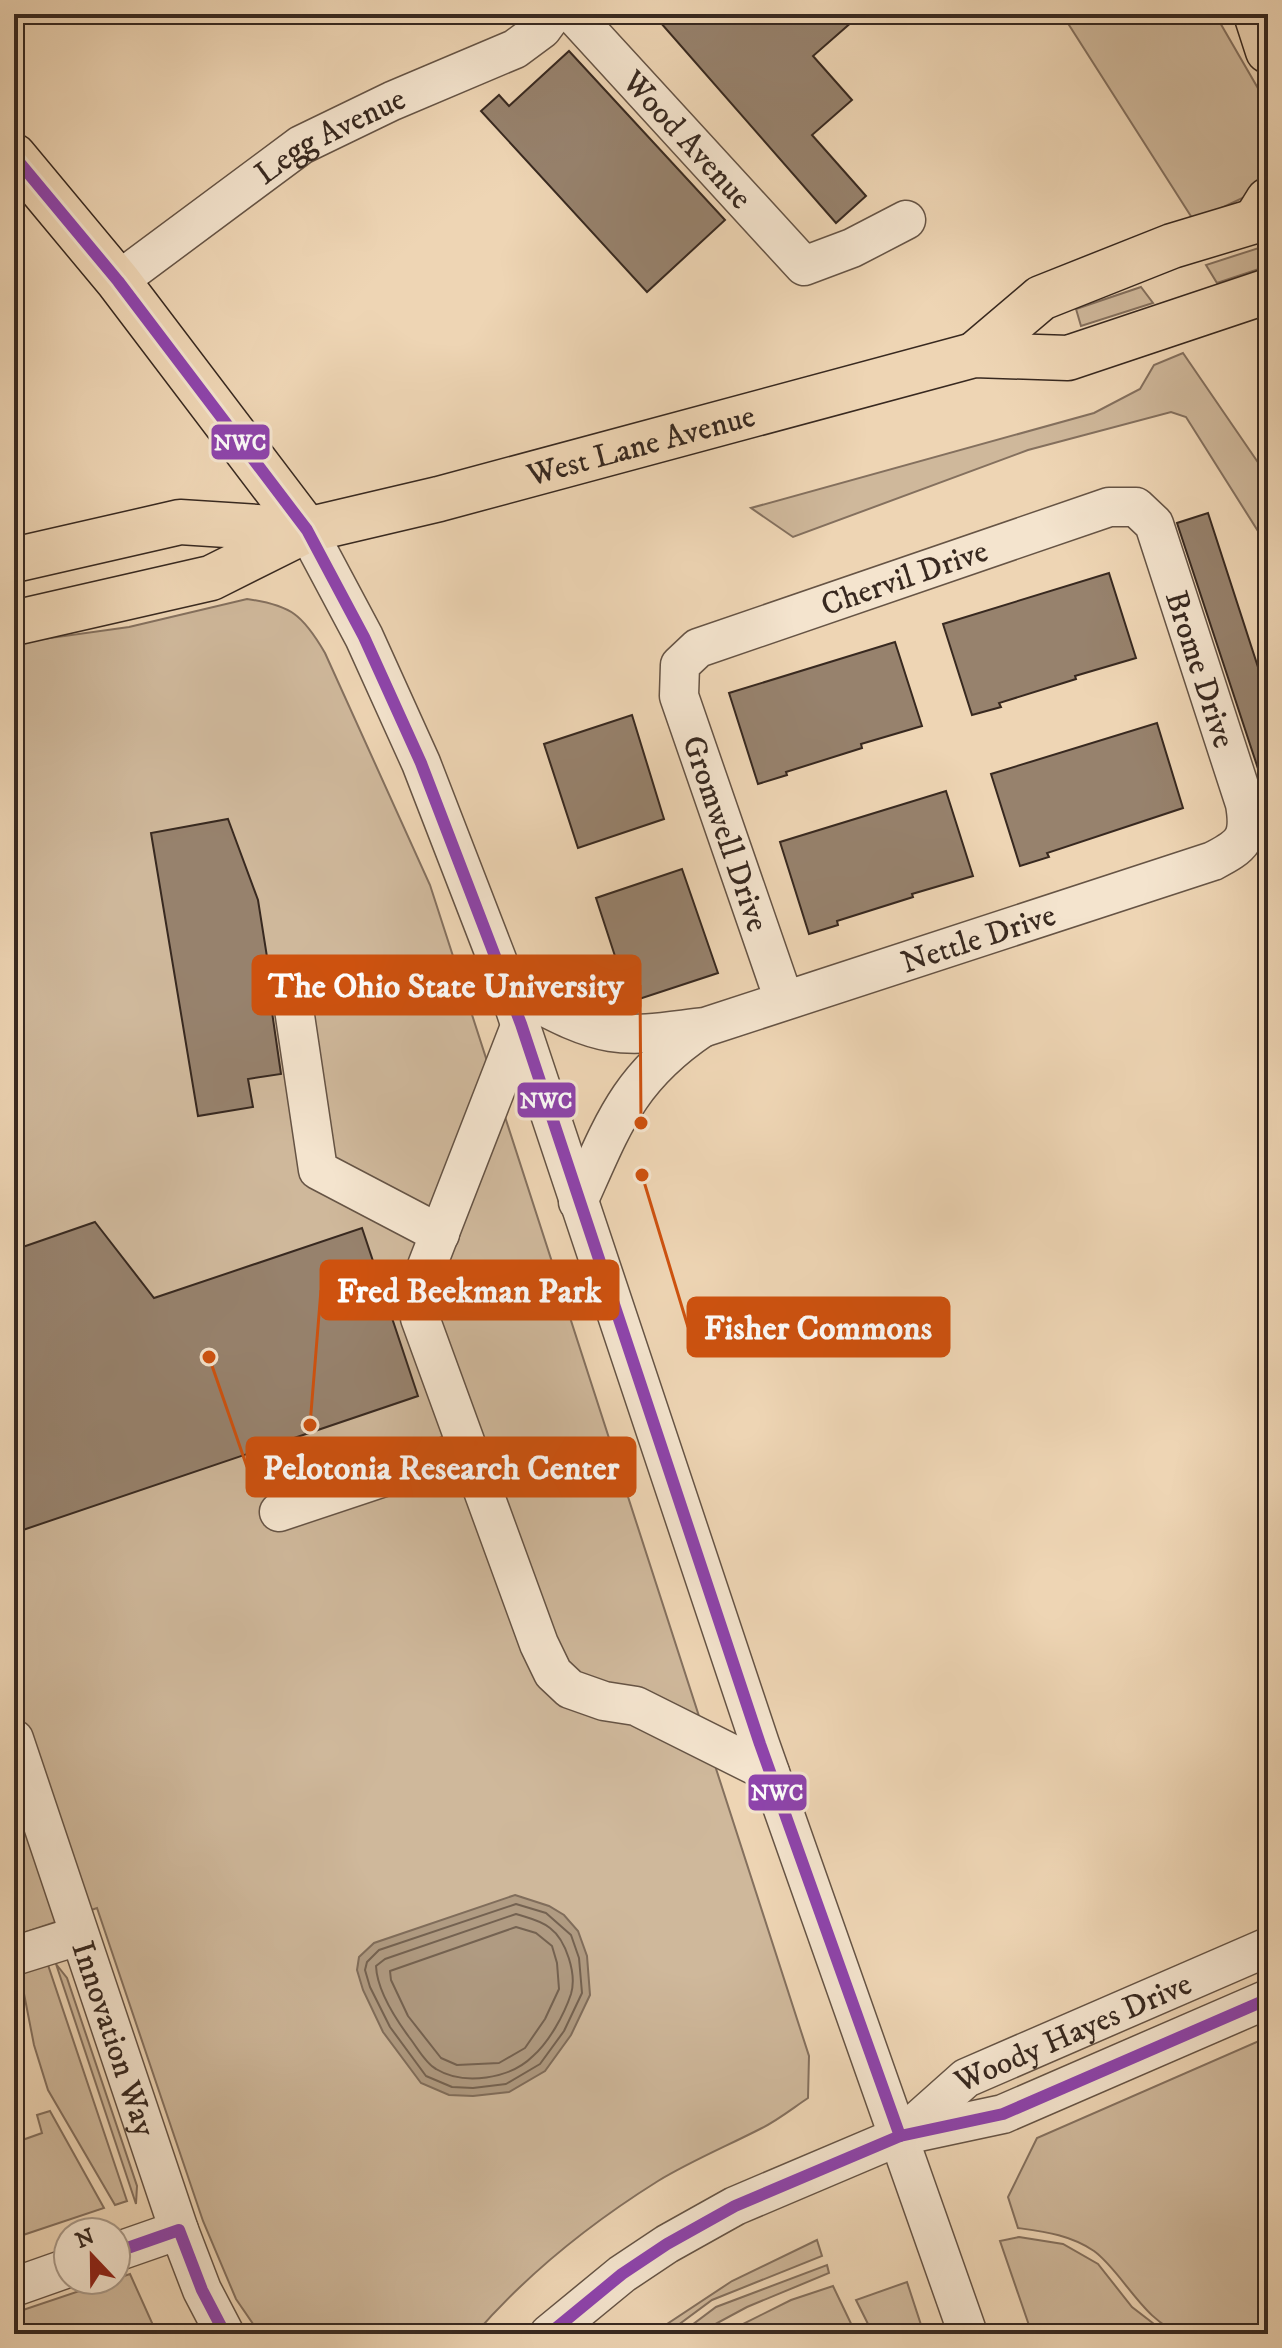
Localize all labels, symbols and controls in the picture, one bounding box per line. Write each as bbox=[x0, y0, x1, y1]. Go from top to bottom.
street label: Wood Avenue bbox=[612, 62, 760, 218]
street label: Legg Avenue bbox=[247, 80, 412, 194]
street label: West Lane Avenue bbox=[522, 397, 760, 497]
line badge: NWC bbox=[210, 423, 271, 461]
text: NWC bbox=[214, 430, 266, 457]
street label: Chervil Drive bbox=[816, 532, 993, 626]
street label: Brome Drive bbox=[1155, 586, 1243, 753]
street label: Gromwell Drive bbox=[672, 730, 777, 937]
street label: Nettle Drive bbox=[896, 896, 1061, 984]
callout: The Ohio State University bbox=[253, 956, 640, 1014]
text: The Ohio State University bbox=[267, 966, 624, 1008]
line badge: NWC bbox=[516, 1081, 577, 1119]
text: NWC bbox=[520, 1088, 572, 1115]
callout: Fred Beekman Park bbox=[321, 1261, 618, 1319]
text: Fred Beekman Park bbox=[336, 1271, 603, 1313]
callout: Fisher Commons bbox=[688, 1298, 949, 1356]
text: Fisher Commons bbox=[704, 1308, 932, 1350]
callout: Pelotonia Research Center bbox=[247, 1438, 635, 1496]
text: Pelotonia Research Center bbox=[263, 1448, 619, 1490]
line badge: NWC bbox=[747, 1773, 808, 1812]
text: NWC bbox=[751, 1780, 803, 1807]
street label: Innovation Way bbox=[61, 1936, 164, 2143]
street label: Woody Hayes Drive bbox=[948, 1965, 1198, 2103]
north arrow bbox=[52, 2216, 132, 2296]
text: N bbox=[72, 2223, 99, 2255]

